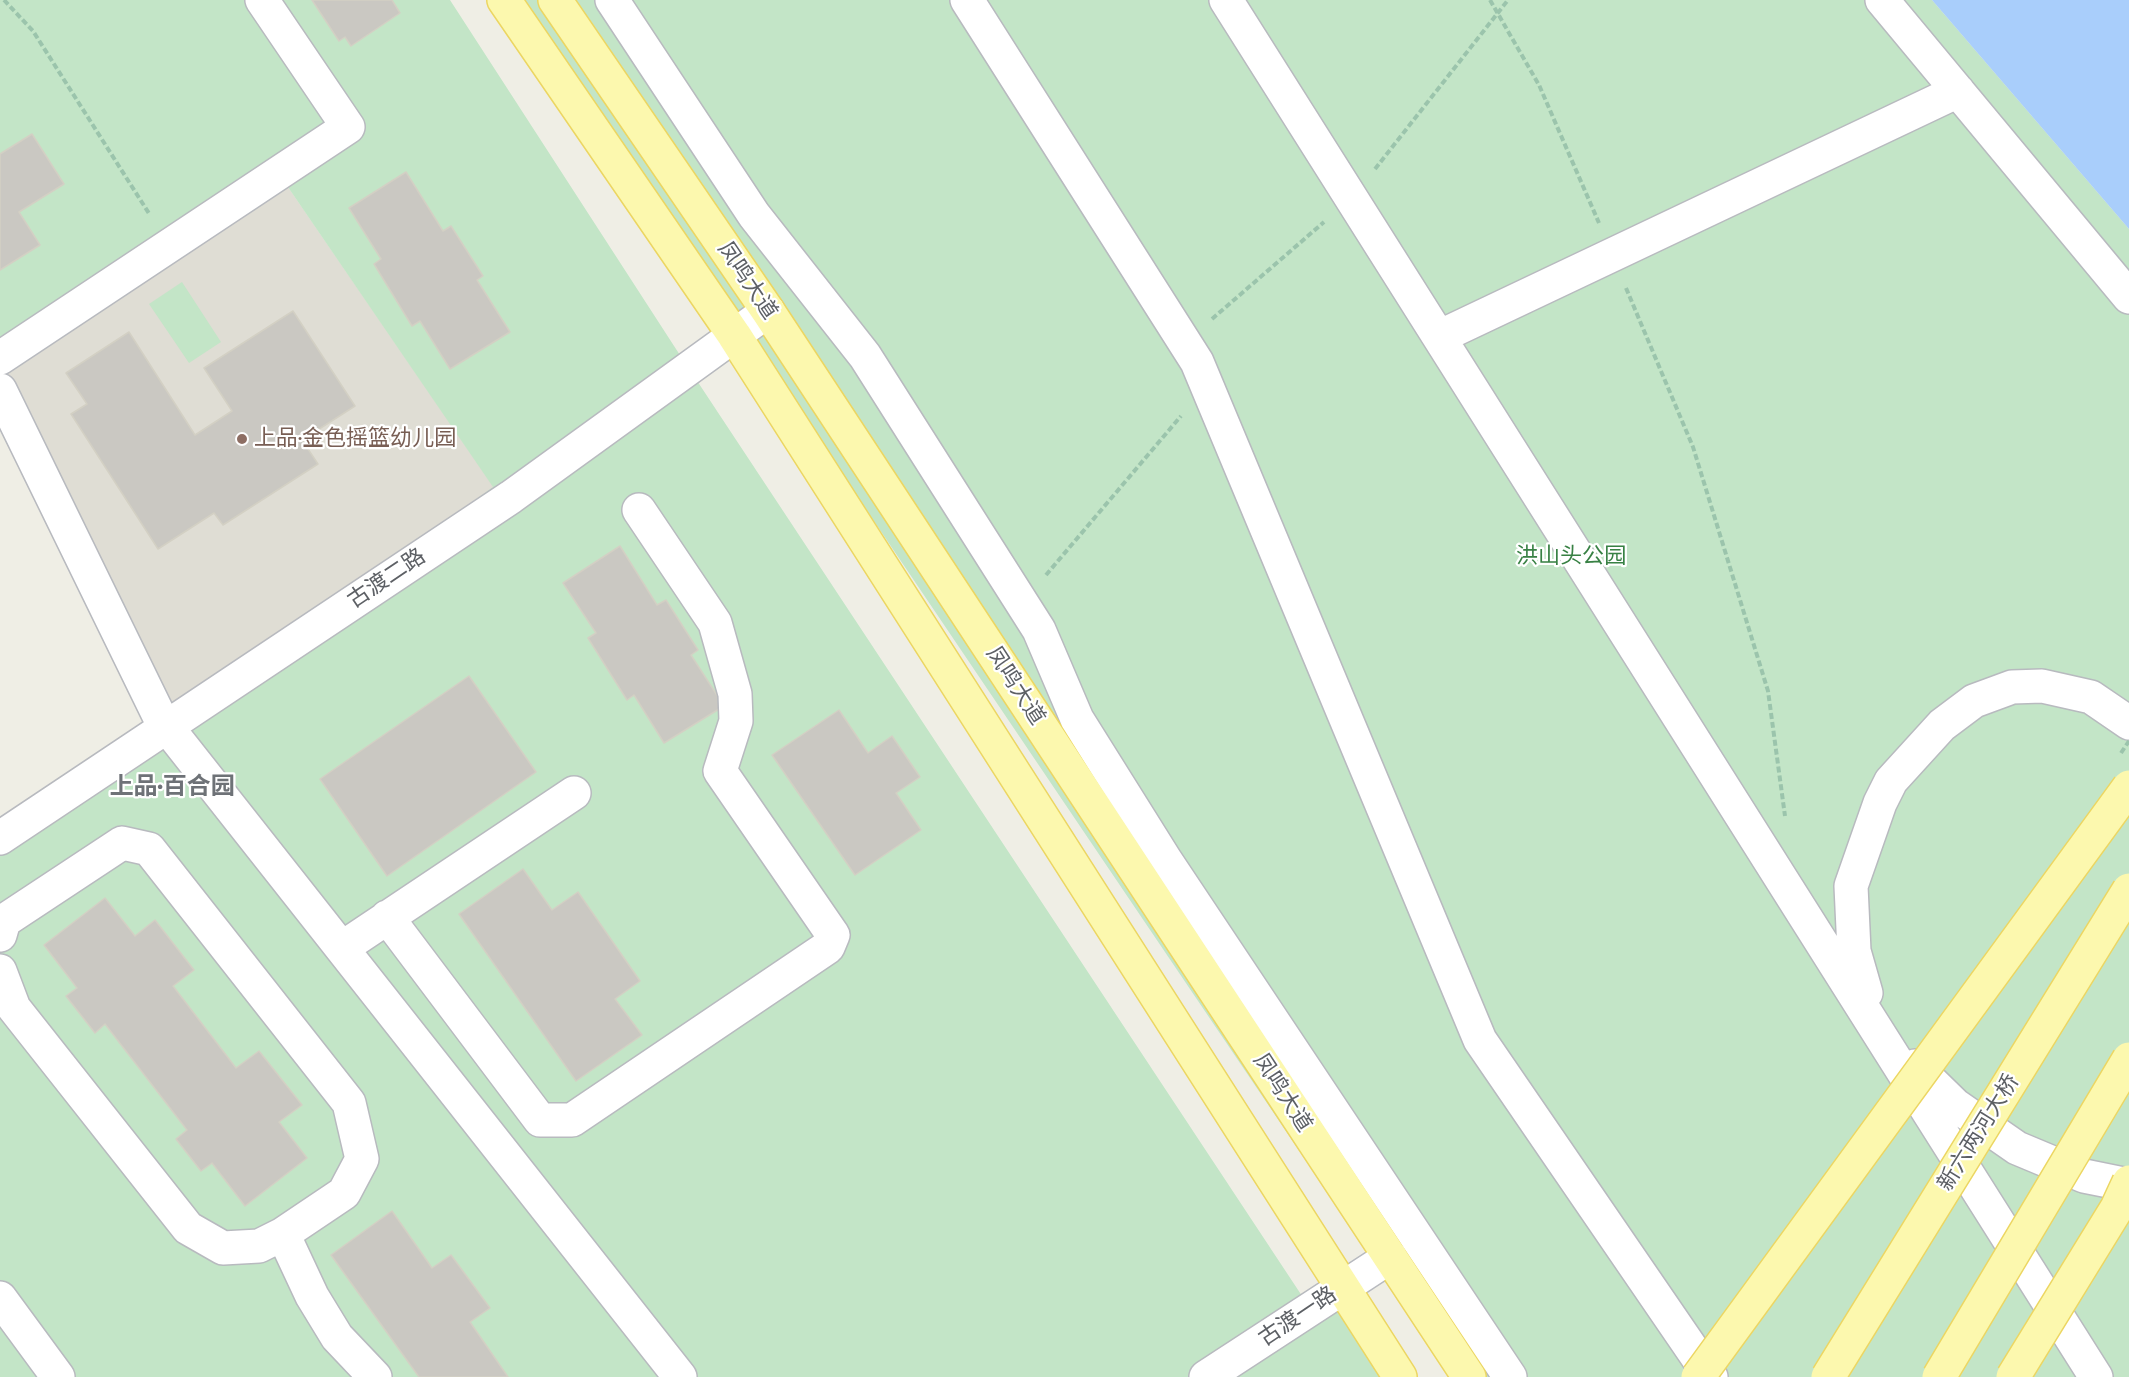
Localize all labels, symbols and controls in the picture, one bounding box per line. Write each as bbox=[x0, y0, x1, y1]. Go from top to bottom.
street label: 凤鸣大道 bbox=[711, 237, 783, 325]
place label: 上品·金色摇篮幼儿园 bbox=[254, 426, 456, 452]
marker: 上品·金色摇篮幼儿园 bbox=[235, 432, 249, 446]
street label: 古渡二路 bbox=[343, 543, 431, 615]
park label: 洪山头公园 bbox=[1516, 544, 1626, 570]
street label: 凤鸣大道 bbox=[980, 642, 1050, 730]
district label: 上品·百合园 bbox=[109, 773, 235, 801]
street label: 凤鸣大道 bbox=[1247, 1049, 1317, 1137]
street label: 新六两河大桥 bbox=[1933, 1070, 2025, 1196]
street label: 古渡一路 bbox=[1254, 1281, 1342, 1353]

